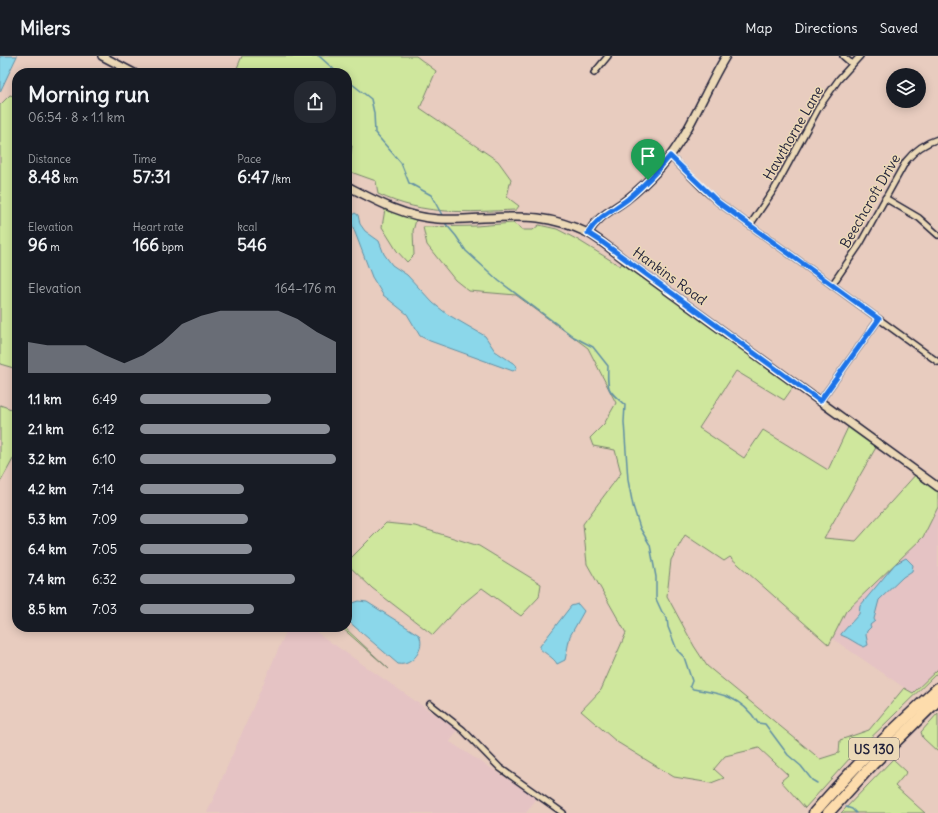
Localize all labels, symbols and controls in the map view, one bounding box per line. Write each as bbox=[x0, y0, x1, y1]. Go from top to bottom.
text: Milers bbox=[20, 16, 70, 40]
text: Map bbox=[745, 19, 772, 37]
text: Directions bbox=[794, 19, 858, 37]
text: Saved bbox=[880, 19, 918, 37]
map controls bbox=[886, 68, 926, 108]
button: layers bbox=[886, 68, 926, 108]
text: Morning run bbox=[28, 80, 150, 108]
button: share bbox=[294, 81, 336, 123]
street label: Hawthorne Lane bbox=[759, 83, 827, 183]
text: 06:54 · 8 × 1.1 km bbox=[28, 109, 125, 126]
pin bbox=[631, 139, 665, 180]
icon: arrive bbox=[637, 145, 659, 167]
street label: Beechcroft Drive bbox=[836, 151, 904, 251]
text: Distance bbox=[28, 152, 71, 166]
text: Time bbox=[133, 152, 156, 166]
text: Pace bbox=[237, 152, 261, 166]
text: 8.48 bbox=[28, 166, 61, 188]
text: 57:31 bbox=[133, 166, 171, 188]
text: 6:47 bbox=[237, 166, 269, 188]
text: km bbox=[61, 172, 78, 186]
text: /km bbox=[269, 172, 291, 186]
text: Elevation bbox=[28, 220, 73, 234]
text: Heart rate bbox=[133, 220, 184, 234]
text: kcal bbox=[237, 220, 257, 234]
text: 96 bbox=[28, 234, 48, 256]
text: 166 bbox=[133, 234, 159, 256]
text: 546 bbox=[237, 234, 267, 256]
text: m bbox=[48, 240, 60, 254]
text: bpm bbox=[159, 240, 184, 254]
street label: Hankins Road bbox=[629, 243, 711, 309]
text: Elevation bbox=[28, 280, 81, 297]
text: 164–176 m bbox=[275, 280, 336, 297]
text: 1.1 km bbox=[28, 391, 62, 408]
text: 6:49 bbox=[92, 391, 117, 408]
text: 2.1 km bbox=[28, 421, 64, 438]
text: 6:12 bbox=[92, 421, 115, 438]
text: 3.2 km bbox=[28, 451, 66, 468]
text: 6:10 bbox=[92, 451, 116, 468]
text: 4.2 km bbox=[28, 481, 66, 498]
text: 7:14 bbox=[92, 481, 114, 498]
text: 5.3 km bbox=[28, 511, 67, 528]
text: 7:09 bbox=[92, 511, 117, 528]
text: 6.4 km bbox=[28, 541, 67, 558]
text: 7:05 bbox=[92, 541, 117, 558]
text: 7.4 km bbox=[28, 571, 65, 588]
text: 6:32 bbox=[92, 571, 117, 588]
text: 8.5 km bbox=[28, 601, 67, 618]
text: 7:03 bbox=[92, 601, 117, 618]
road number: US 130 bbox=[849, 738, 899, 760]

